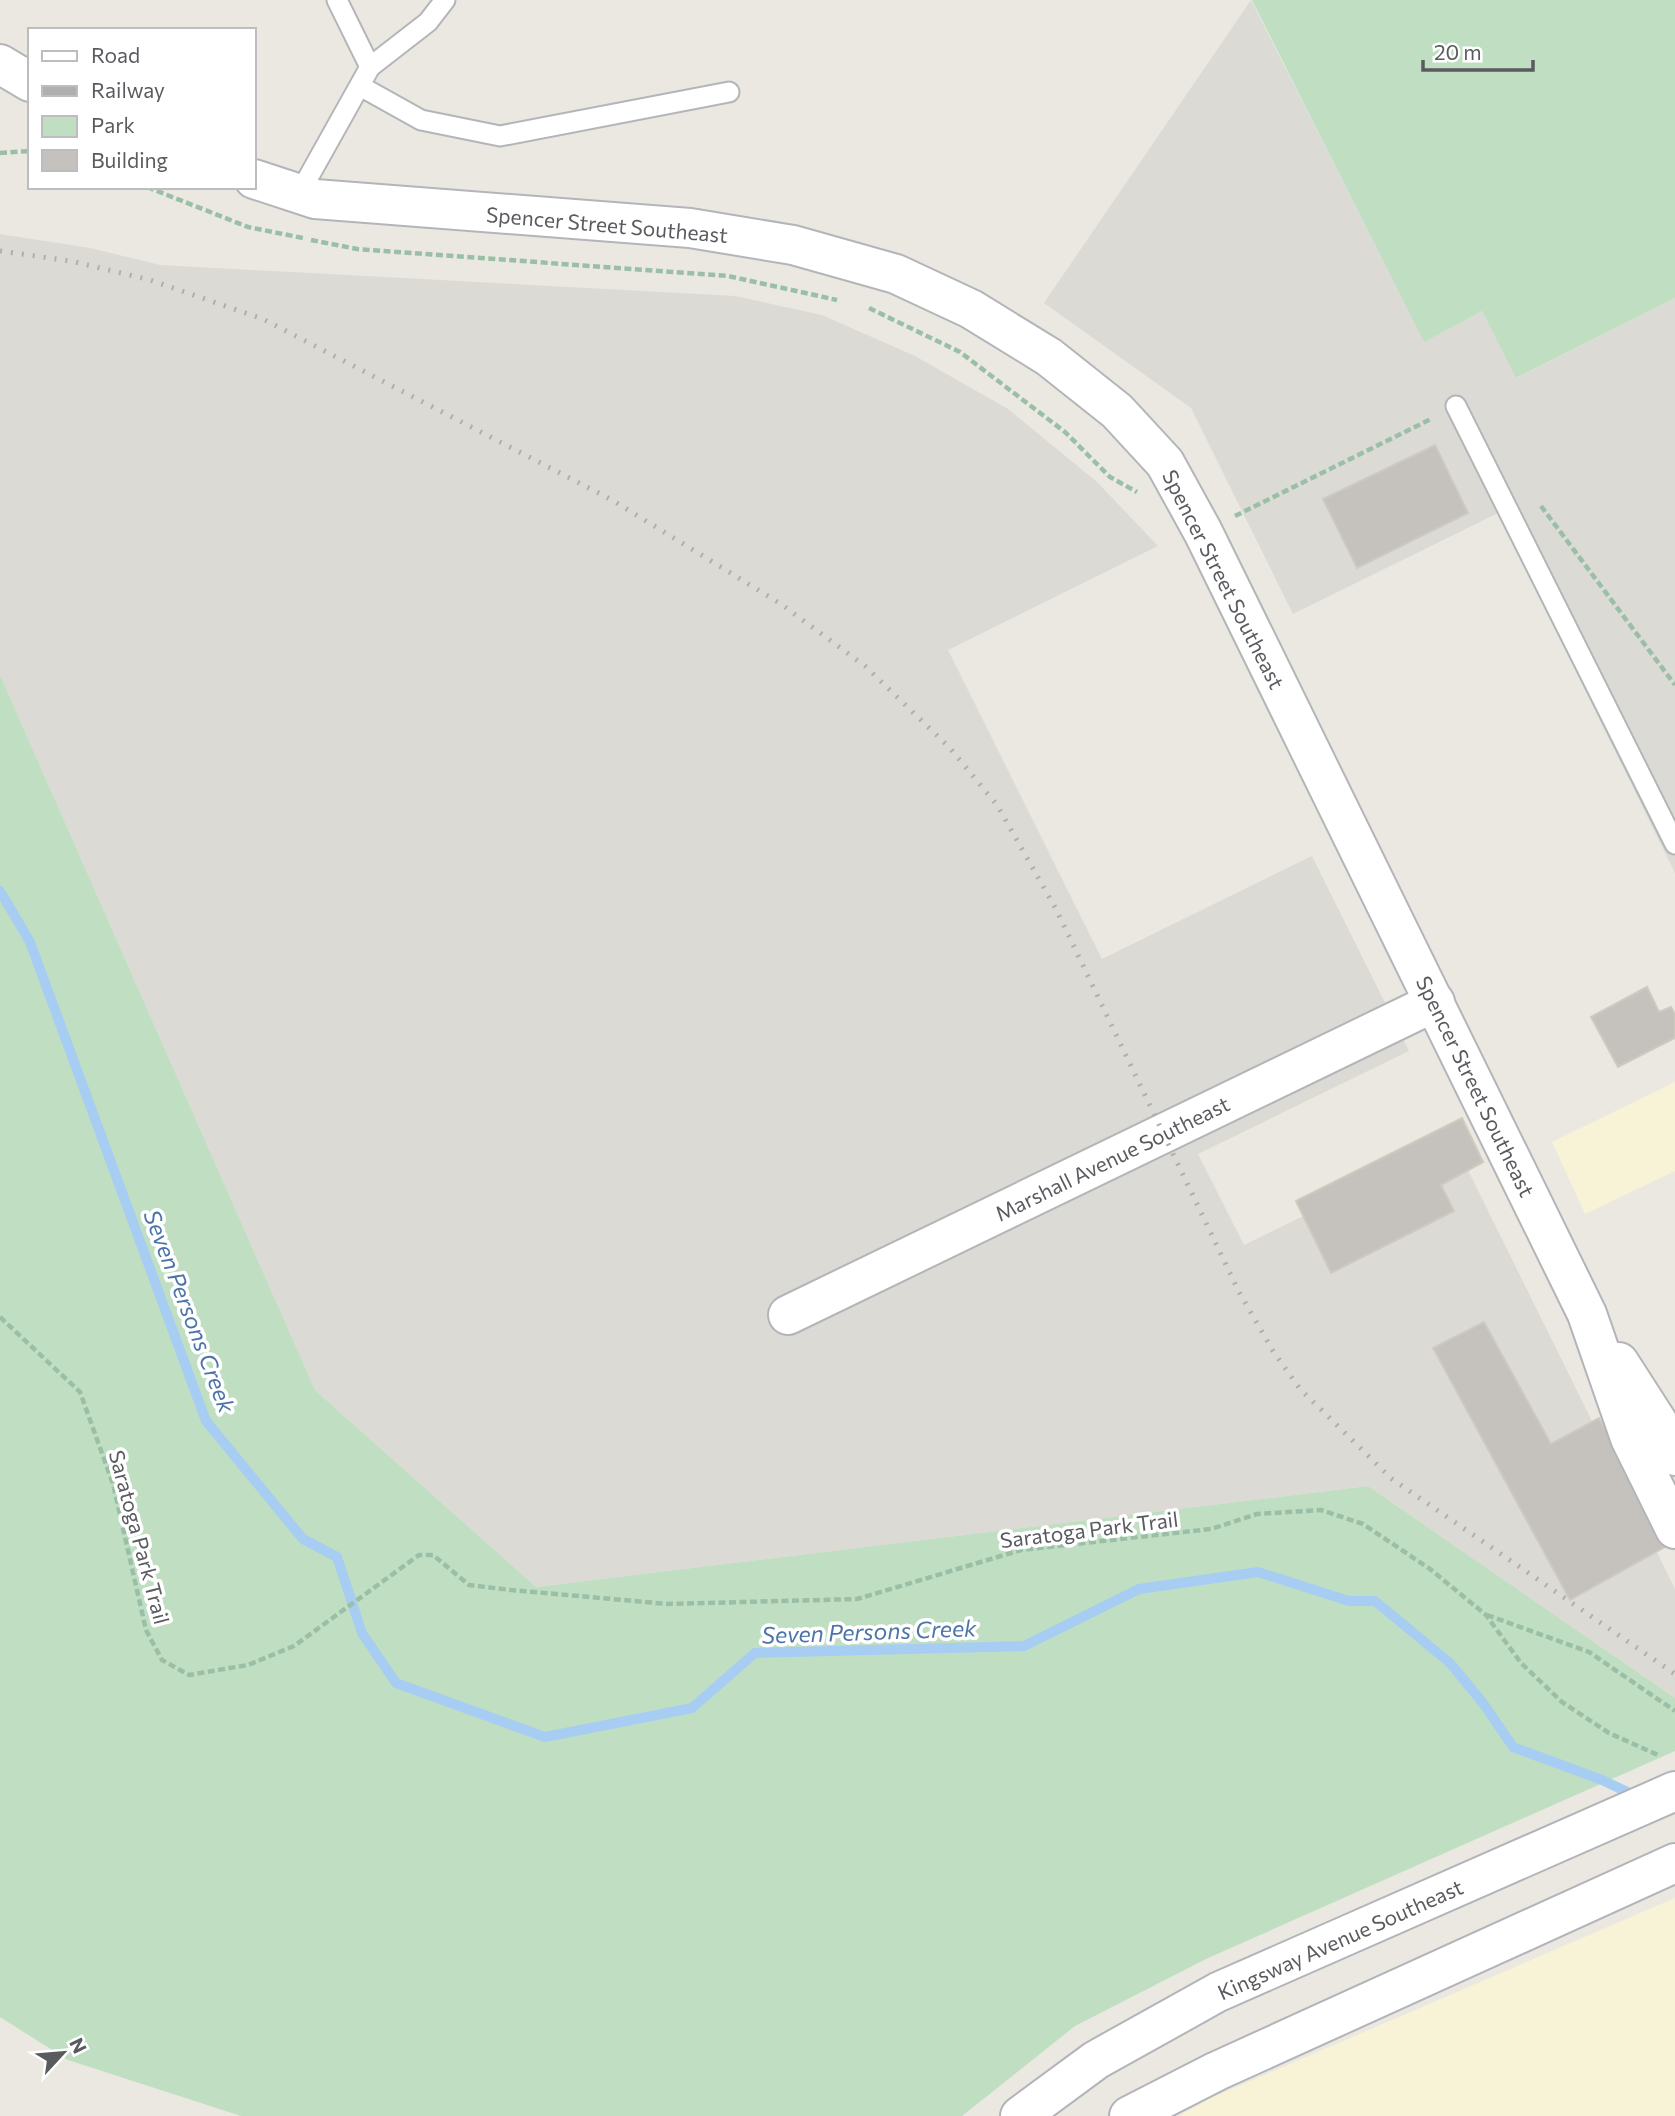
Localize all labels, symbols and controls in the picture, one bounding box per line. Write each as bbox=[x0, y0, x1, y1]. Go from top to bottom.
legend bbox=[28, 28, 256, 189]
scale bar bbox=[1423, 28, 1533, 72]
text: 20 m bbox=[1434, 39, 1482, 64]
text: Road bbox=[91, 42, 140, 67]
text: Railway bbox=[91, 77, 165, 102]
text: Park bbox=[91, 112, 135, 137]
text: Building bbox=[91, 147, 168, 172]
street label: Spencer Street Southeast bbox=[485, 201, 729, 247]
street label: Spencer Street Southeast bbox=[1158, 465, 1290, 693]
street label: Spencer Street Southeast bbox=[1412, 972, 1540, 1200]
street label: Marshall Avenue Southeast bbox=[991, 1090, 1233, 1226]
water label: Seven Persons Creek bbox=[138, 1206, 242, 1417]
street label: Saratoga Park Trail bbox=[105, 1447, 175, 1627]
street label: Saratoga Park Trail bbox=[999, 1506, 1179, 1552]
water label: Seven Persons Creek bbox=[761, 1613, 978, 1649]
street label: Kingsway Avenue Southeast bbox=[1213, 1874, 1467, 2004]
north arrow bbox=[28, 2018, 98, 2088]
text: N bbox=[65, 2034, 92, 2057]

